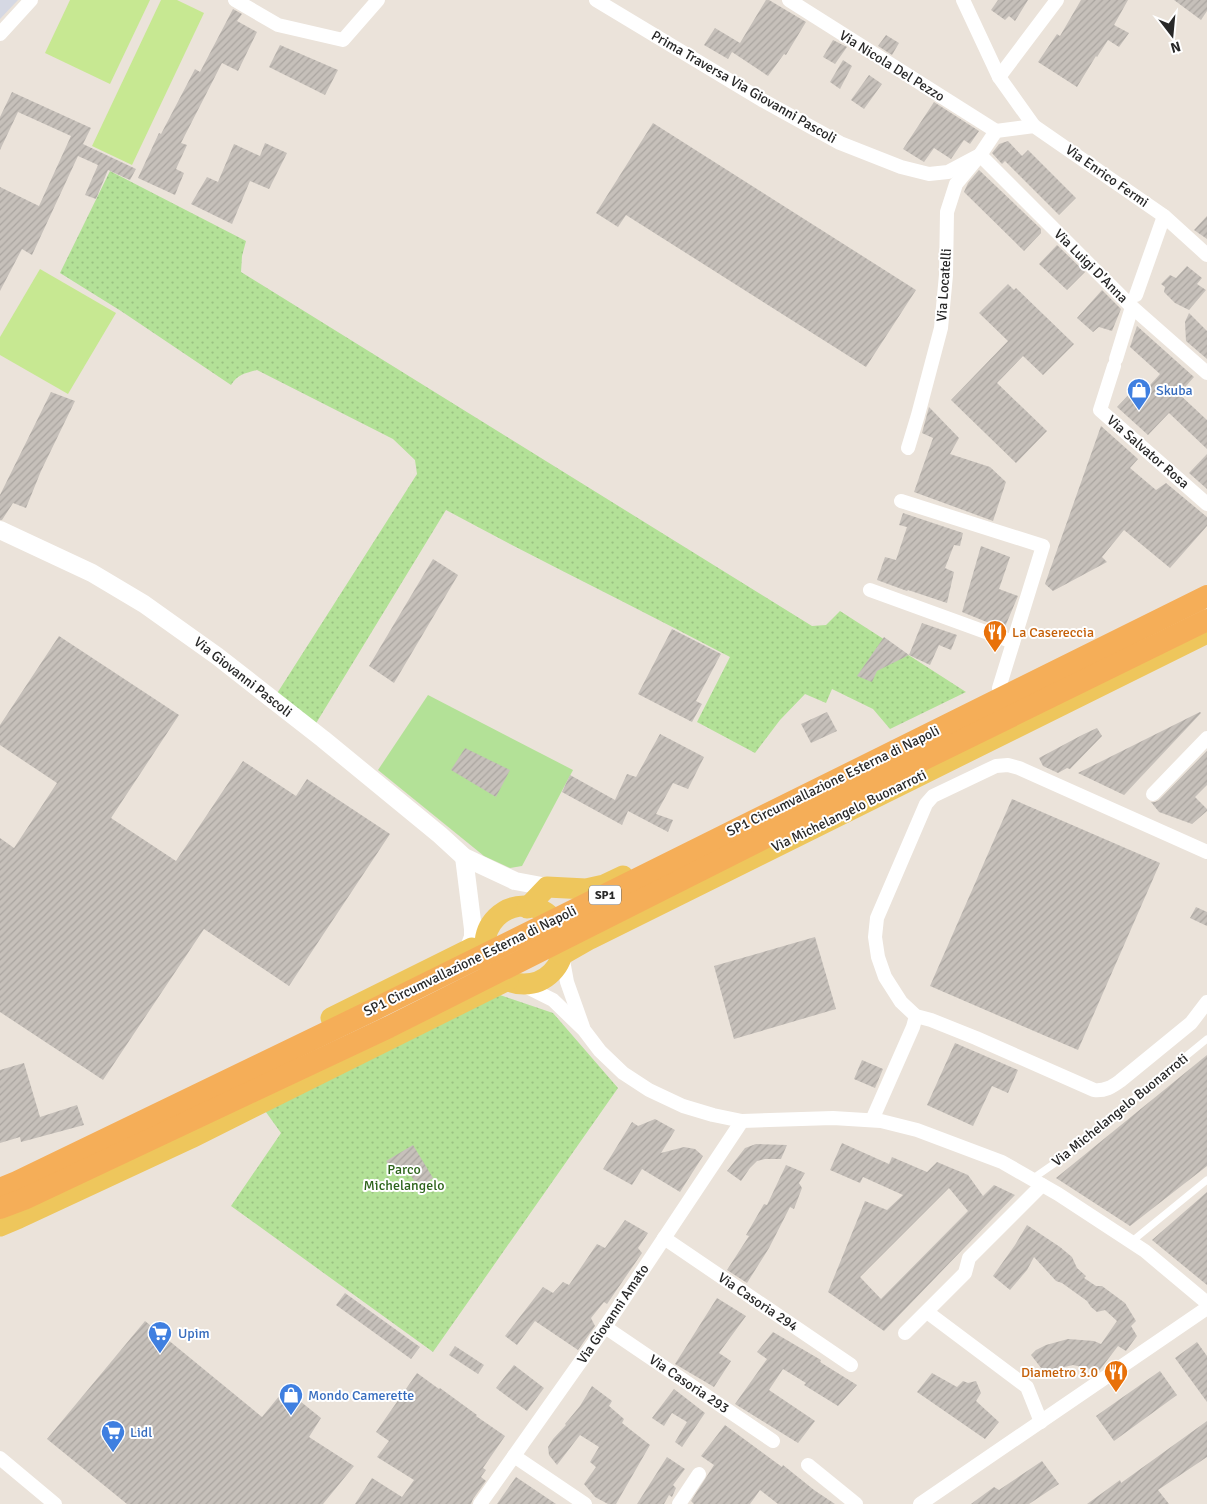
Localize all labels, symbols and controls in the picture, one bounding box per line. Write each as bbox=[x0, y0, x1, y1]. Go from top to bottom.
north arrow bbox=[1147, 10, 1197, 60]
street label: Prima Traversa Via Giovanni Pascoli bbox=[648, 27, 840, 147]
street label: Via Nicola Del Pezzo bbox=[836, 27, 948, 105]
text: N bbox=[1168, 38, 1182, 57]
street label: Via Enrico Fermi bbox=[1062, 141, 1152, 211]
street label: Via Luigi D'Anna bbox=[1051, 226, 1131, 306]
street label: Via Locatelli bbox=[933, 248, 955, 322]
shop icon: Skuba bbox=[1126, 377, 1152, 411]
place label: Skuba bbox=[1156, 382, 1193, 399]
street label: Via Salvator Rosa bbox=[1103, 412, 1193, 492]
restaurant icon: La Casereccia bbox=[982, 619, 1008, 653]
place label: La Casereccia bbox=[1012, 624, 1094, 641]
street label: Via Giovanni Pascoli bbox=[190, 633, 296, 721]
street label: SP1 Circumvallazione Esterna di Napoli bbox=[724, 722, 942, 840]
street label: Via Michelangelo Buonarroti bbox=[769, 766, 929, 856]
road number: SP1 bbox=[589, 886, 621, 904]
street label: SP1 Circumvallazione Esterna di Napoli bbox=[361, 902, 579, 1020]
street label: Via Michelangelo Buonarroti bbox=[1049, 1050, 1191, 1170]
park label: Parco Michelangelo bbox=[364, 1161, 444, 1194]
street label: Via Giovanni Amato bbox=[573, 1261, 653, 1367]
street label: Via Casoria 294 bbox=[715, 1269, 802, 1335]
supermarket icon: Upim bbox=[147, 1320, 173, 1354]
place label: Upim bbox=[178, 1325, 210, 1342]
street label: Via Casoria 293 bbox=[646, 1351, 732, 1417]
restaurant icon: Diametro 3.0 bbox=[1103, 1359, 1129, 1393]
place label: Diametro 3.0 bbox=[1021, 1364, 1098, 1381]
shop icon: Mondo Camerette bbox=[278, 1382, 304, 1416]
place label: Mondo Camerette bbox=[308, 1387, 414, 1404]
supermarket icon: Lidl bbox=[100, 1419, 126, 1453]
place label: Lidl bbox=[130, 1424, 152, 1441]

